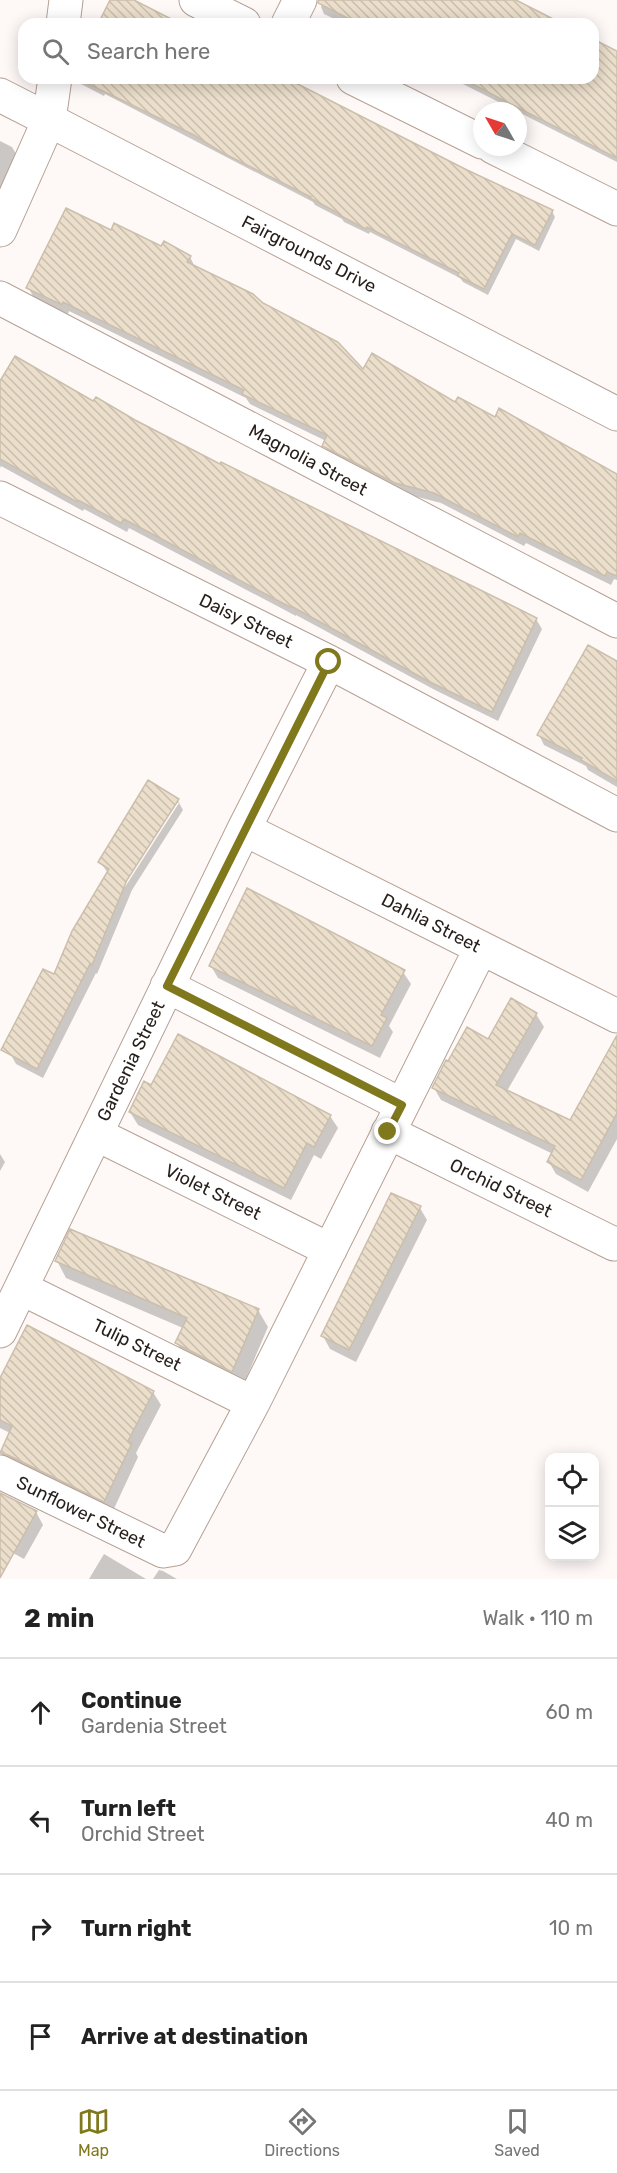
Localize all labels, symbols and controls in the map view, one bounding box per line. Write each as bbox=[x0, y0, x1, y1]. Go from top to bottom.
search box bbox=[18, 18, 599, 84]
icon: search bbox=[39, 35, 72, 68]
text: Search here bbox=[87, 38, 210, 65]
north arrow bbox=[473, 102, 527, 156]
street label: Fairgrounds Drive bbox=[238, 211, 380, 297]
street label: Magnolia Street bbox=[245, 419, 371, 501]
street label: Daisy Street bbox=[196, 589, 296, 653]
route start bbox=[315, 648, 341, 674]
street label: Dahlia Street bbox=[378, 889, 484, 957]
street label: Gardenia Street bbox=[92, 997, 170, 1125]
route end bbox=[374, 1118, 400, 1144]
street label: Orchid Street bbox=[446, 1154, 556, 1222]
street label: Violet Street bbox=[161, 1159, 265, 1225]
street label: Tulip Street bbox=[89, 1314, 185, 1376]
map controls bbox=[545, 1453, 599, 1561]
button: locate bbox=[545, 1453, 599, 1507]
street label: Sunflower Street bbox=[13, 1471, 149, 1553]
button: layers bbox=[545, 1507, 599, 1561]
text: 2 min bbox=[24, 1603, 94, 1634]
text: Walk · 110 m bbox=[482, 1606, 593, 1630]
text: Continue bbox=[81, 1687, 182, 1714]
icon: ahead bbox=[24, 1696, 57, 1729]
text: 60 m bbox=[546, 1700, 593, 1724]
text: Gardenia Street bbox=[81, 1714, 227, 1738]
text: Turn left bbox=[81, 1795, 176, 1822]
icon: left bbox=[24, 1804, 57, 1837]
text: 40 m bbox=[545, 1808, 593, 1832]
text: Orchid Street bbox=[81, 1822, 205, 1846]
icon: right bbox=[24, 1912, 57, 1945]
text: Turn right bbox=[81, 1915, 191, 1942]
text: 10 m bbox=[549, 1916, 593, 1940]
icon: arrive bbox=[24, 2020, 57, 2053]
text: Arrive at destination bbox=[81, 2023, 308, 2050]
tab: Map bbox=[77, 2105, 110, 2160]
tab: Directions bbox=[264, 2105, 340, 2160]
tab: Saved bbox=[494, 2105, 540, 2160]

